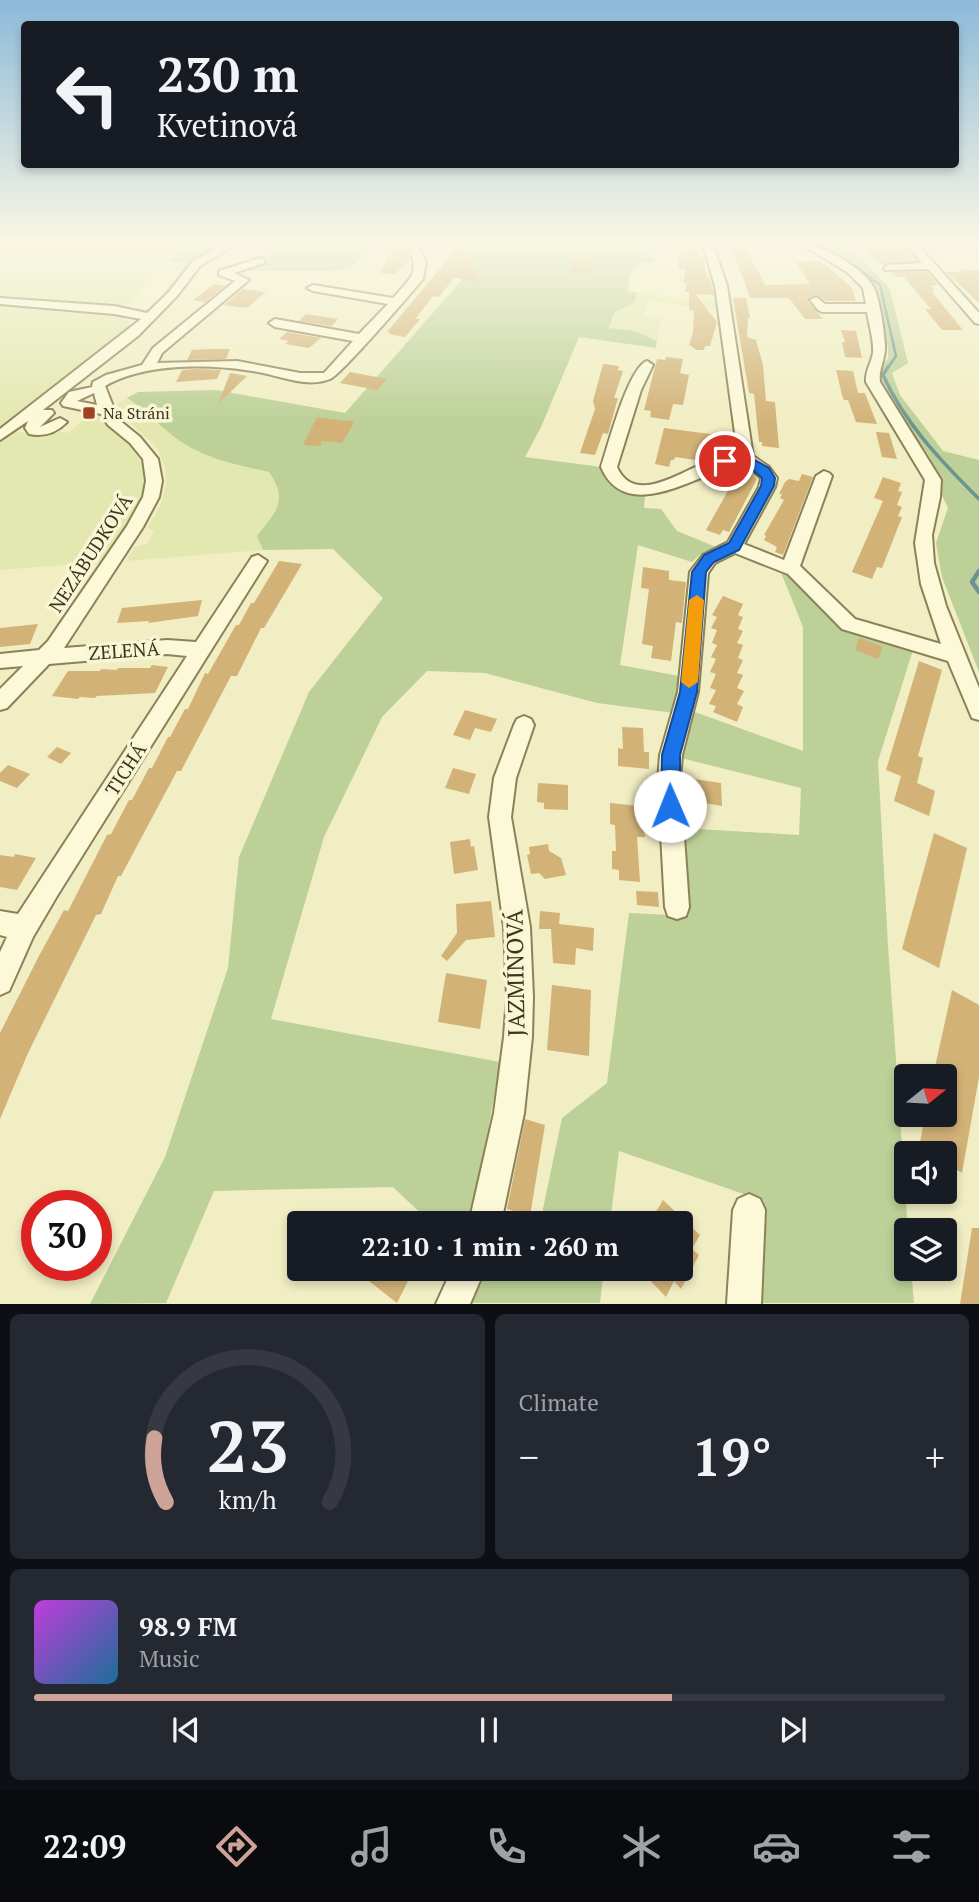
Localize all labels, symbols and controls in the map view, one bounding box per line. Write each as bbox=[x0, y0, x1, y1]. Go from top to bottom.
text: 230 m bbox=[157, 41, 299, 106]
icon: left bbox=[42, 49, 133, 140]
text: Kvetinová bbox=[157, 104, 298, 146]
place label: Na Stráni bbox=[103, 402, 170, 424]
marker: Na Stráni bbox=[81, 405, 97, 421]
pin bbox=[695, 431, 755, 491]
icon: arrive bbox=[706, 442, 744, 480]
street label: NEZÁBUDKOVÁ bbox=[42, 489, 138, 617]
street label: ZELENÁ bbox=[88, 635, 160, 665]
street label: TICHÁ bbox=[99, 738, 151, 800]
position arrow bbox=[633, 769, 707, 843]
street label: JAZMÍNOVÁ bbox=[498, 909, 532, 1037]
north arrow bbox=[894, 1064, 957, 1127]
map controls bbox=[894, 1064, 957, 1281]
button: sound bbox=[894, 1141, 957, 1204]
speed limit sign: 30 bbox=[21, 1190, 112, 1281]
button: layers bbox=[894, 1218, 957, 1281]
text: 22:10 · 1 min · 260 m bbox=[361, 1229, 619, 1263]
text: Climate bbox=[519, 1387, 599, 1418]
text: 23 bbox=[206, 1397, 288, 1494]
text: 19° bbox=[692, 1422, 772, 1491]
text: − bbox=[519, 1432, 539, 1482]
text: + bbox=[925, 1432, 945, 1482]
text: km/h bbox=[218, 1483, 276, 1516]
text: 98.9 FM bbox=[139, 1609, 237, 1643]
text: Music bbox=[139, 1643, 200, 1674]
icon: previous bbox=[167, 1711, 205, 1749]
icon: pause bbox=[470, 1711, 508, 1749]
icon: next bbox=[774, 1711, 812, 1749]
icon: directions bbox=[212, 1822, 261, 1871]
icon: music bbox=[347, 1822, 396, 1871]
icon: phone bbox=[482, 1822, 531, 1871]
icon: climate bbox=[617, 1822, 666, 1871]
icon: car bbox=[752, 1822, 801, 1871]
icon: filters bbox=[887, 1822, 936, 1871]
text: 22:09 bbox=[43, 1825, 126, 1867]

